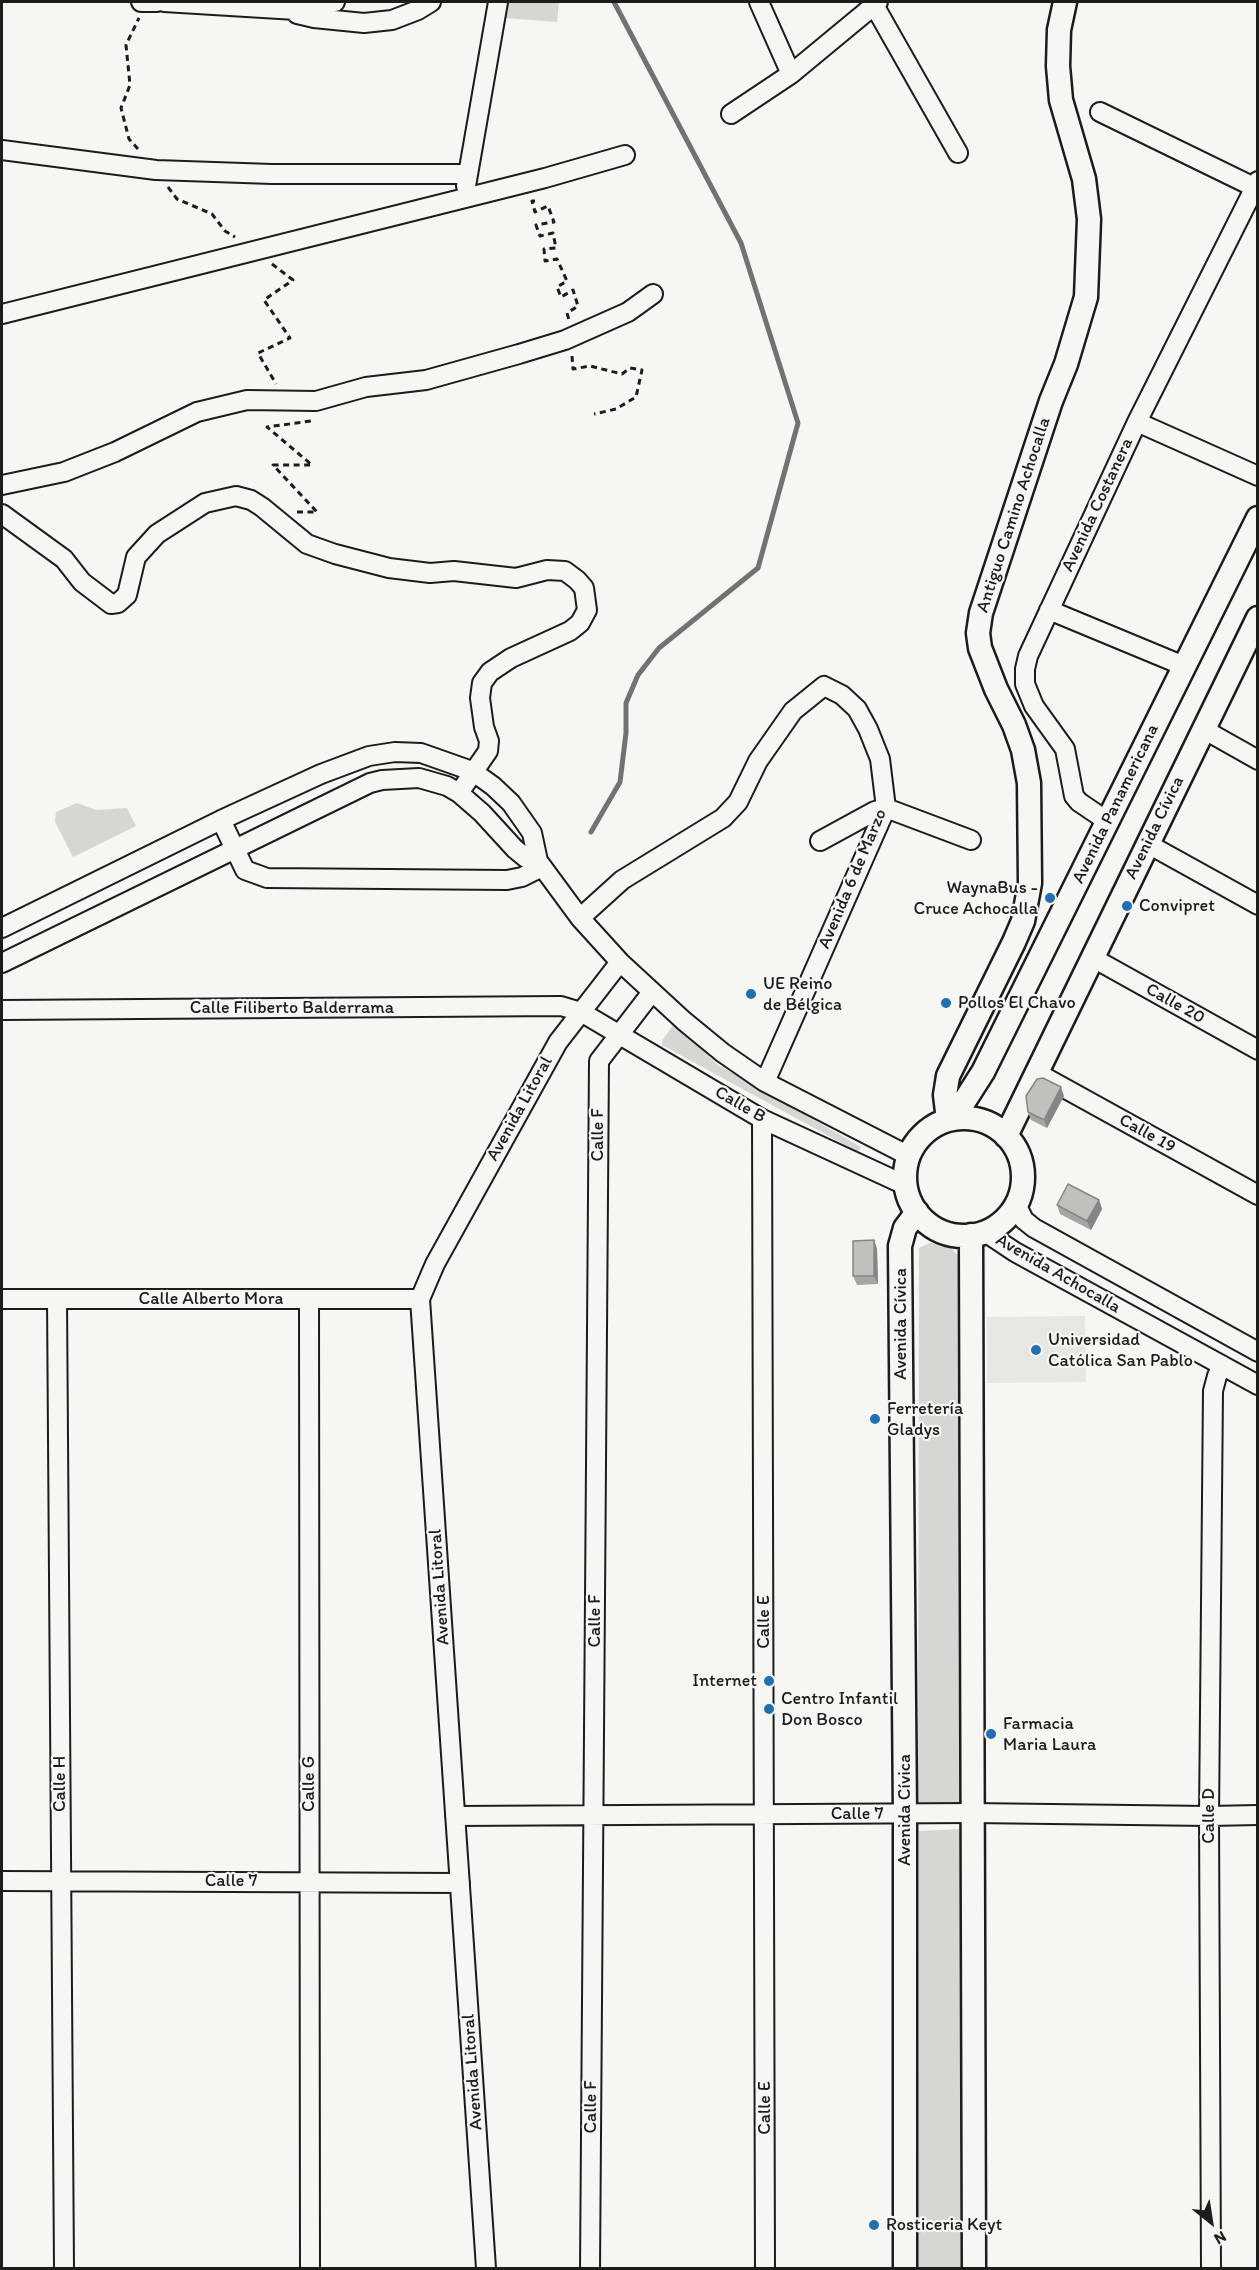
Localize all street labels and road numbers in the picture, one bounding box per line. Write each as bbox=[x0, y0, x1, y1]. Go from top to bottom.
street label: Antiguo Camino Achocalla bbox=[972, 415, 1056, 615]
street label: Avenida Costanera bbox=[1057, 435, 1139, 575]
street label: Avenida Panamericana bbox=[1068, 721, 1164, 887]
street label: Avenida Cívica bbox=[1121, 773, 1189, 883]
street label: Avenida 6 de Marzo bbox=[814, 806, 892, 952]
street label: Calle 20 bbox=[1142, 979, 1208, 1029]
street label: Calle Filiberto Balderrama bbox=[190, 997, 394, 1019]
street label: Avenida Litoral bbox=[482, 1053, 558, 1165]
street label: Calle B bbox=[711, 1082, 769, 1128]
street label: Calle F bbox=[587, 1109, 609, 1161]
street label: Calle 19 bbox=[1115, 1110, 1179, 1158]
street label: Avenida Achocalla bbox=[992, 1229, 1124, 1319]
street label: Avenida Cívica bbox=[890, 1268, 912, 1380]
street label: Calle Alberto Mora bbox=[139, 1288, 283, 1310]
street label: Avenida Litoral bbox=[425, 1528, 455, 1646]
street label: Calle F bbox=[584, 1595, 606, 1647]
street label: Calle E bbox=[753, 1595, 775, 1649]
street label: Avenida Cívica bbox=[894, 1754, 916, 1866]
street label: Calle H bbox=[49, 1756, 71, 1812]
street label: Calle G bbox=[298, 1756, 320, 1812]
street label: Calle D bbox=[1198, 1788, 1220, 1844]
street label: Calle 7 bbox=[831, 1803, 883, 1825]
street label: Calle 7 bbox=[205, 1870, 257, 1892]
street label: Avenida Litoral bbox=[458, 2013, 488, 2131]
street label: Calle F bbox=[580, 2081, 602, 2133]
street label: Calle E bbox=[754, 2081, 776, 2135]

